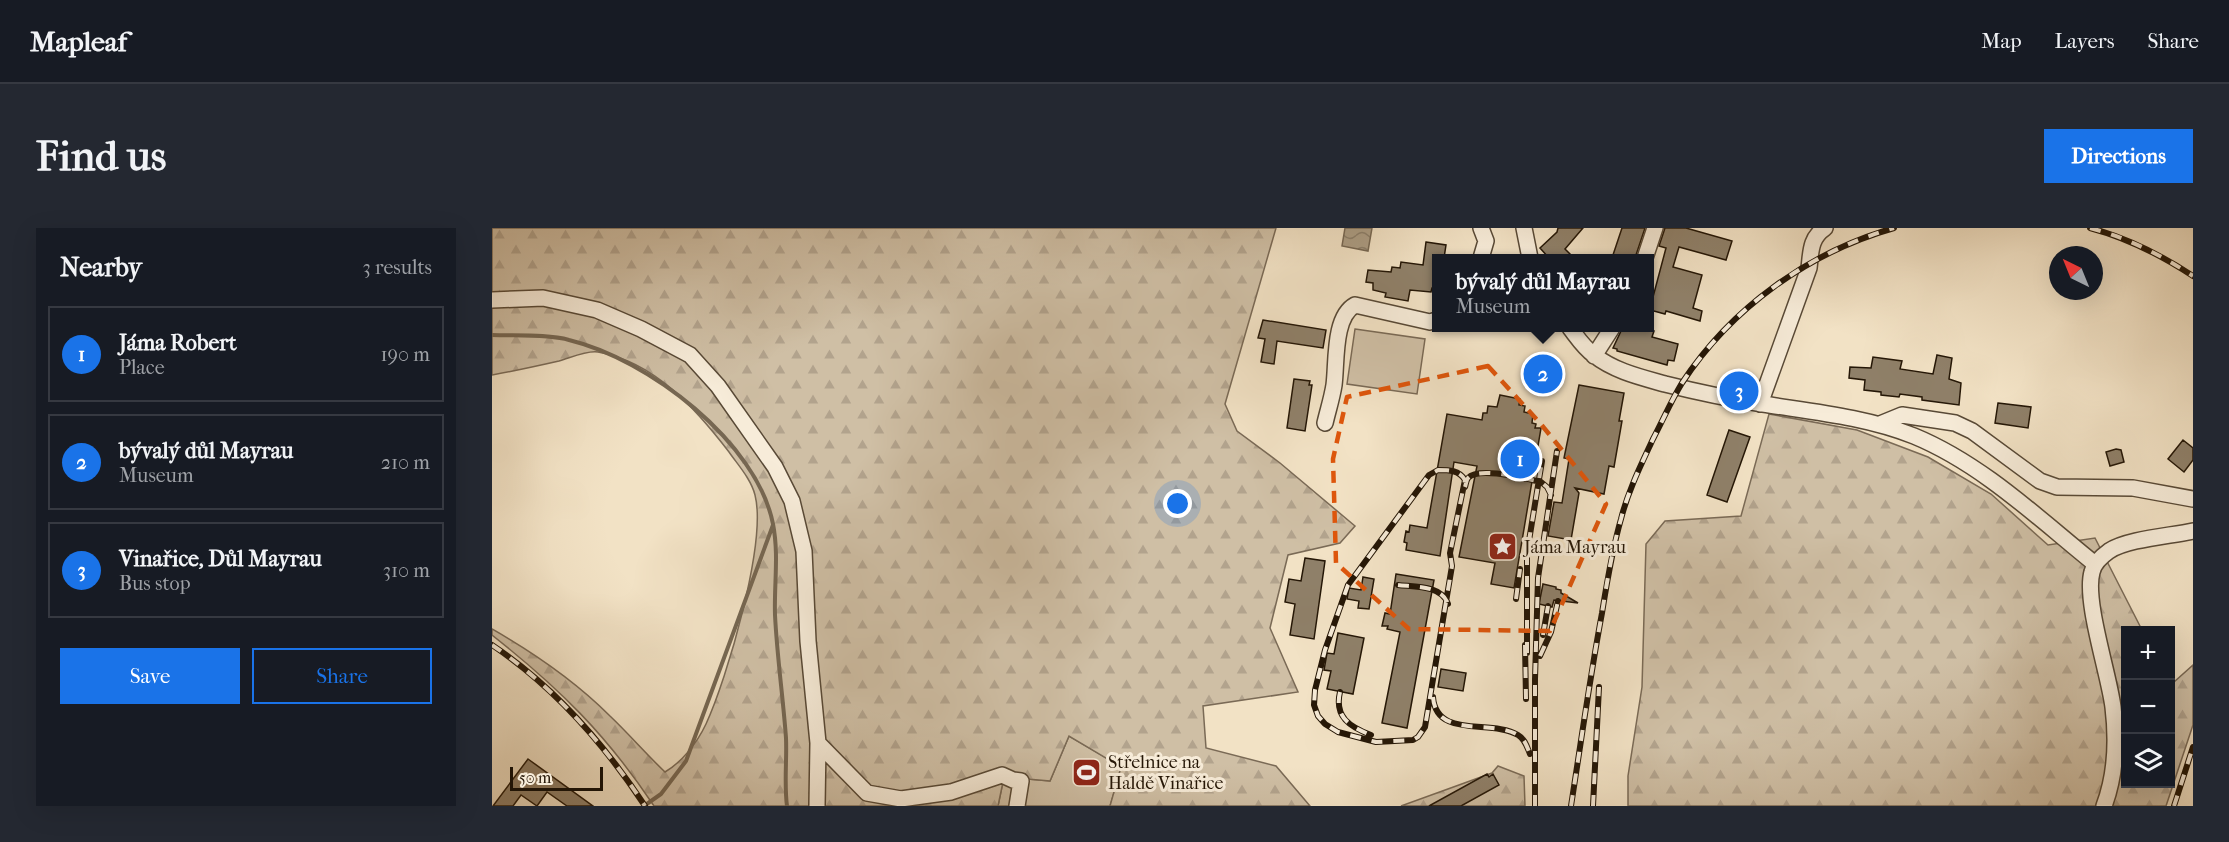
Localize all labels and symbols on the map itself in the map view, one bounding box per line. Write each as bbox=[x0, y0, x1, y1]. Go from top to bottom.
north arrow bbox=[2049, 246, 2103, 300]
pin: 2 bbox=[1524, 352, 1562, 396]
pin: 3 bbox=[1720, 368, 1758, 414]
pin: 1 bbox=[1500, 436, 1540, 482]
your location bbox=[1163, 489, 1192, 518]
place icon: Jáma Mayrau bbox=[1487, 531, 1519, 563]
place label: Jáma Mayrau bbox=[1522, 537, 1626, 558]
place label: Střelnice na Haldě Vinařice bbox=[1108, 752, 1224, 794]
sports icon: Střelnice na Haldě Vinařice bbox=[1071, 756, 1103, 788]
scale bar bbox=[510, 764, 603, 792]

